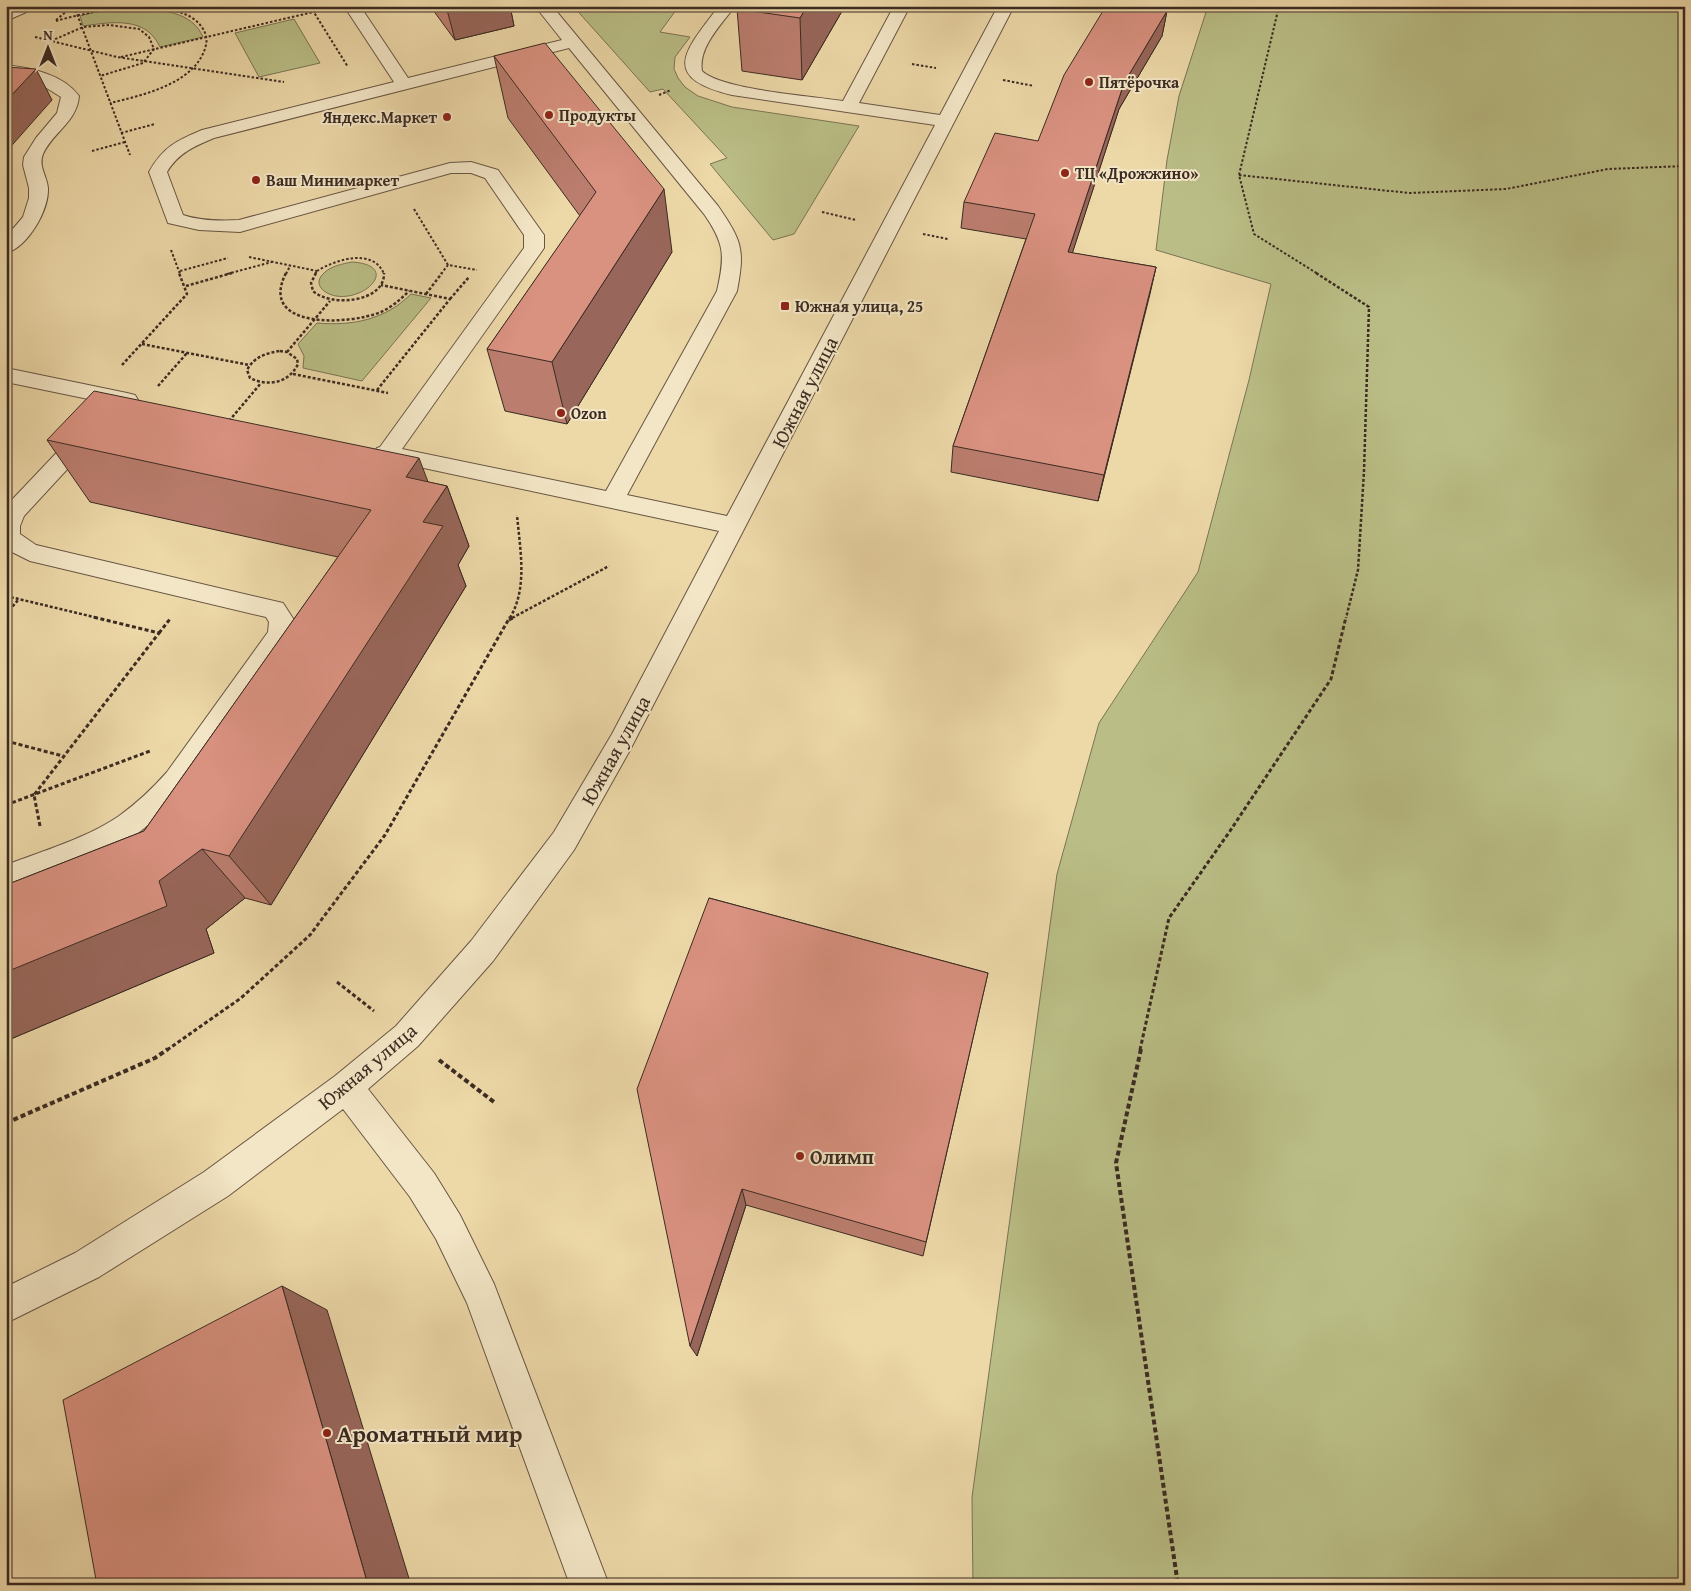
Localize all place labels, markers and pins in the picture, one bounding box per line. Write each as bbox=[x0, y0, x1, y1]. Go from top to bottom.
place label: Пятёрочка bbox=[1099, 70, 1180, 94]
marker: Пятёрочка bbox=[1083, 76, 1095, 88]
place label: Продукты bbox=[559, 103, 636, 127]
place label: Яндекс.Маркет bbox=[321, 105, 437, 129]
marker: Продукты bbox=[543, 109, 555, 121]
marker: Яндекс.Маркет bbox=[441, 111, 453, 123]
place label: ТЦ «Дрожжино» bbox=[1075, 161, 1198, 185]
marker: ТЦ «Дрожжино» bbox=[1059, 167, 1071, 179]
place label: Ваш Минимаркет bbox=[266, 168, 399, 192]
marker: Ваш Минимаркет bbox=[250, 174, 262, 186]
place label: Южная улица, 25 bbox=[795, 294, 923, 318]
marker: Южная улица, 25 bbox=[779, 300, 791, 312]
place label: Ozon bbox=[571, 401, 607, 425]
marker: Ozon bbox=[555, 407, 567, 419]
place label: Олимп bbox=[810, 1142, 874, 1171]
marker: Олимп bbox=[794, 1150, 806, 1162]
place label: Ароматный мир bbox=[337, 1416, 522, 1451]
marker: Ароматный мир bbox=[321, 1427, 333, 1439]

